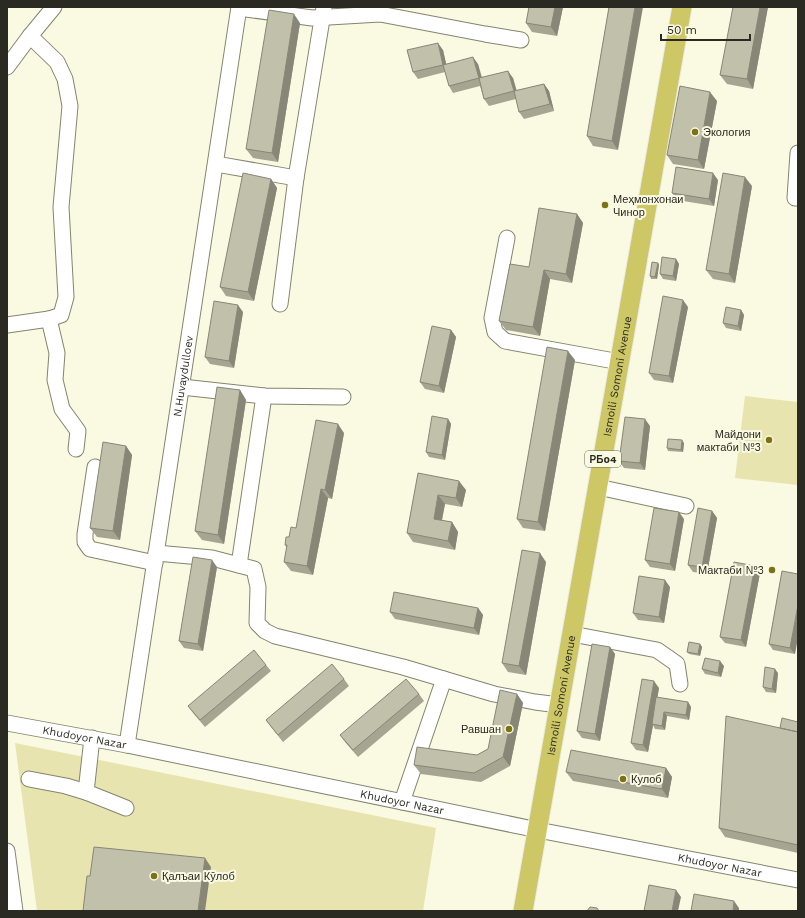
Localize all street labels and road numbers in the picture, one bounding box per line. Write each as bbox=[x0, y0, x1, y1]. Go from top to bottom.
street label: Ismoili Somoni Avenue bbox=[600, 315, 634, 437]
street label: N.Huvaydulloev bbox=[170, 334, 196, 418]
road number: РБ04 bbox=[585, 451, 621, 467]
street label: Ismoili Somoni Avenue bbox=[544, 634, 578, 756]
street label: Khudoyor Nazar bbox=[42, 723, 128, 751]
street label: Khudoyor Nazar bbox=[359, 787, 446, 817]
street label: Khudoyor Nazar bbox=[677, 851, 764, 880]

